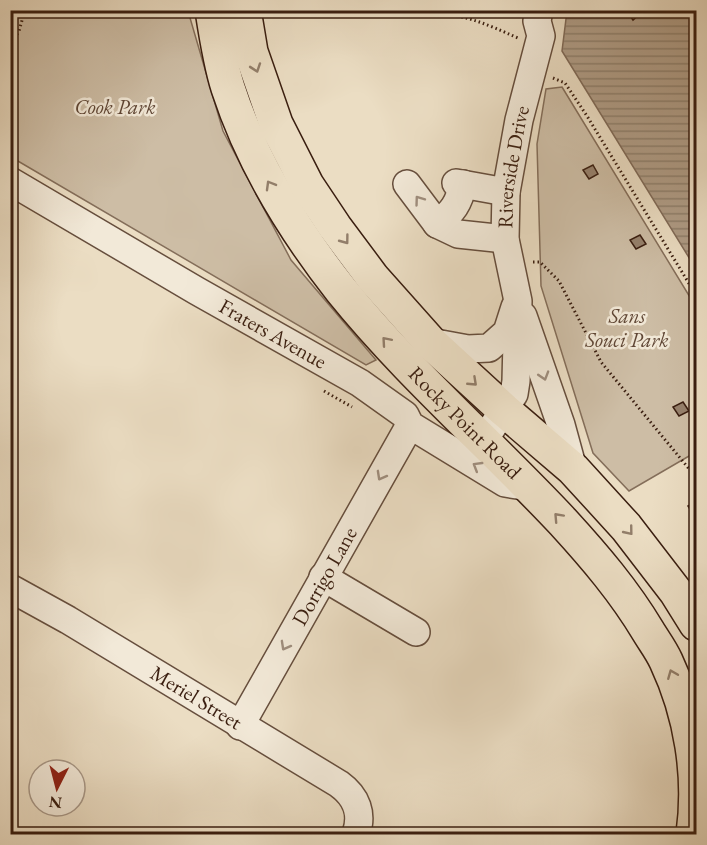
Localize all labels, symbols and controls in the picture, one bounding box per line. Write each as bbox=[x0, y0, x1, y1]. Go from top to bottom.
one-way arrow bbox=[249, 62, 262, 73]
park label: Cook Park bbox=[75, 93, 156, 120]
street label: Riverside Drive bbox=[491, 103, 535, 229]
one-way arrow bbox=[266, 181, 277, 191]
one-way arrow bbox=[416, 196, 427, 207]
one-way arrow bbox=[337, 234, 348, 245]
street label: Fraters Avenue bbox=[214, 292, 332, 374]
park label: Sans Souci Park bbox=[584, 302, 669, 353]
one-way arrow bbox=[382, 337, 393, 348]
street label: Rocky Point Road bbox=[403, 360, 528, 485]
one-way arrow bbox=[537, 370, 549, 381]
one-way arrow bbox=[466, 374, 477, 385]
one-way arrow bbox=[473, 461, 483, 473]
one-way arrow bbox=[377, 470, 388, 481]
one-way arrow bbox=[554, 513, 565, 524]
street label: Dorrigo Lane bbox=[286, 522, 363, 630]
one-way arrow bbox=[621, 524, 632, 535]
one-way arrow bbox=[281, 640, 292, 650]
street label: Meriel Street bbox=[146, 659, 248, 735]
one-way arrow bbox=[667, 670, 679, 681]
north arrow bbox=[27, 758, 87, 818]
text: N bbox=[48, 791, 63, 814]

